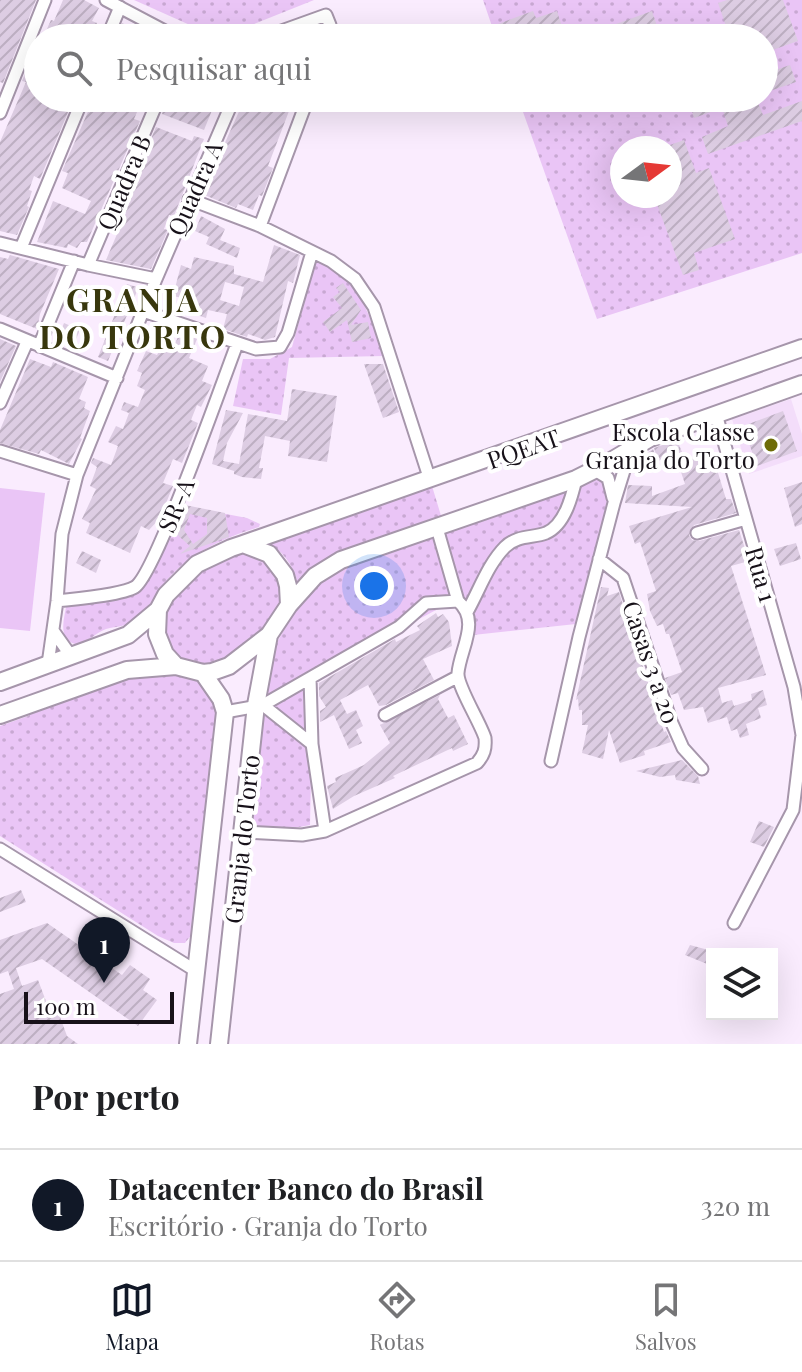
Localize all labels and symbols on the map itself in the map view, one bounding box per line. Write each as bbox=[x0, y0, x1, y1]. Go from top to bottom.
street label: Quadra B bbox=[89, 129, 157, 235]
street label: Quadra A bbox=[159, 135, 229, 240]
north arrow bbox=[610, 136, 682, 208]
district label: GRANJA DO TORTO bbox=[39, 277, 227, 357]
place label: Escola Classe Granja do Torto bbox=[585, 415, 755, 475]
street label: PQEAT bbox=[482, 421, 564, 475]
marker: Escola Classe Granja do Torto bbox=[762, 436, 780, 454]
street label: SR-A bbox=[149, 472, 201, 537]
street label: Rua 1 bbox=[739, 543, 785, 605]
your location bbox=[354, 566, 394, 606]
street label: Casas 3 a 20 bbox=[616, 596, 688, 728]
street label: Granja do Torto bbox=[216, 753, 266, 925]
pin: 1 bbox=[78, 917, 130, 983]
scale bar bbox=[24, 988, 174, 1024]

